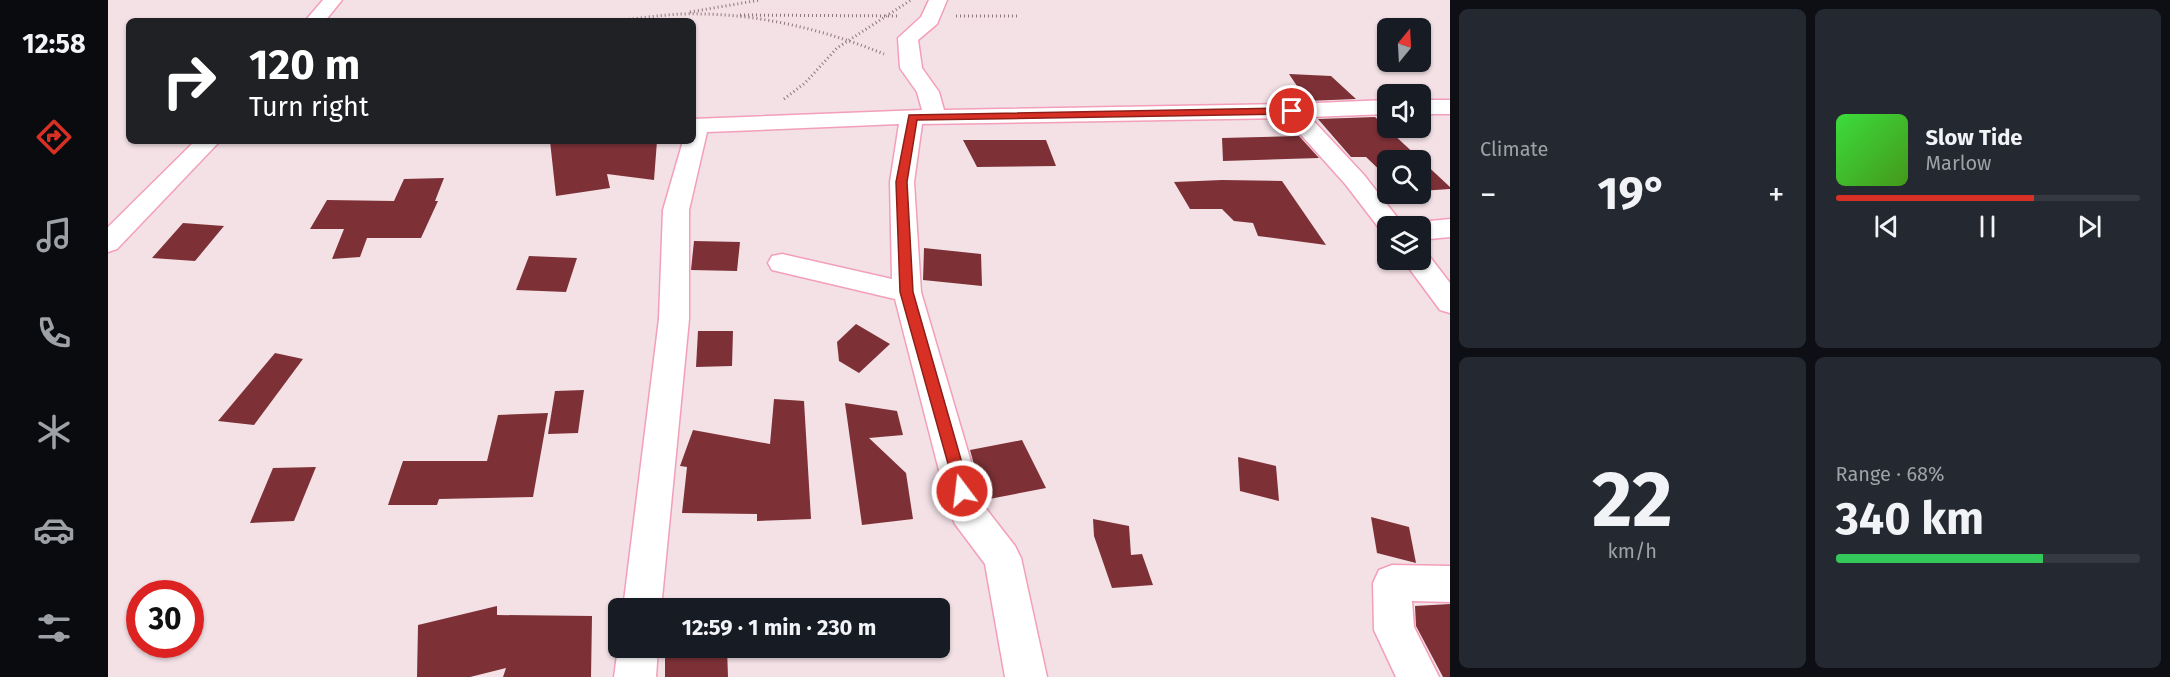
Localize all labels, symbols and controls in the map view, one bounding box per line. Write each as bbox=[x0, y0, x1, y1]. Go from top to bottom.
north arrow bbox=[1377, 18, 1431, 72]
map controls bbox=[1377, 18, 1431, 270]
text: 12:58 bbox=[22, 28, 86, 60]
text: 120 m bbox=[249, 40, 360, 90]
icon: right bbox=[150, 42, 228, 120]
button: sound bbox=[1377, 84, 1431, 138]
pin bbox=[1266, 85, 1317, 136]
text: Turn right bbox=[249, 91, 369, 123]
icon: arrive bbox=[1275, 94, 1308, 127]
icon: directions bbox=[33, 116, 75, 158]
text: Slow Tide bbox=[1926, 124, 2022, 151]
text: Climate bbox=[1480, 137, 1548, 161]
button: search bbox=[1377, 150, 1431, 204]
text: Marlow bbox=[1926, 151, 1991, 175]
text: 19° bbox=[1598, 167, 1667, 221]
text: − bbox=[1480, 175, 1497, 215]
text: + bbox=[1768, 175, 1785, 215]
icon: previous bbox=[1870, 210, 1903, 243]
icon: pause bbox=[1971, 210, 2004, 243]
icon: next bbox=[2073, 210, 2106, 243]
icon: music bbox=[33, 214, 75, 256]
button: layers bbox=[1377, 216, 1431, 270]
icon: phone bbox=[33, 312, 75, 354]
icon: climate bbox=[33, 411, 75, 453]
text: 22 bbox=[1592, 453, 1673, 547]
position arrow bbox=[930, 459, 994, 523]
text: Range · 68% bbox=[1836, 462, 1945, 486]
text: 340 km bbox=[1836, 492, 1984, 546]
icon: car bbox=[33, 509, 75, 551]
text: km/h bbox=[1608, 539, 1657, 563]
speed limit sign: 30 bbox=[126, 580, 204, 658]
icon: filters bbox=[33, 607, 75, 649]
text: 12:59 · 1 min · 230 m bbox=[682, 614, 876, 641]

